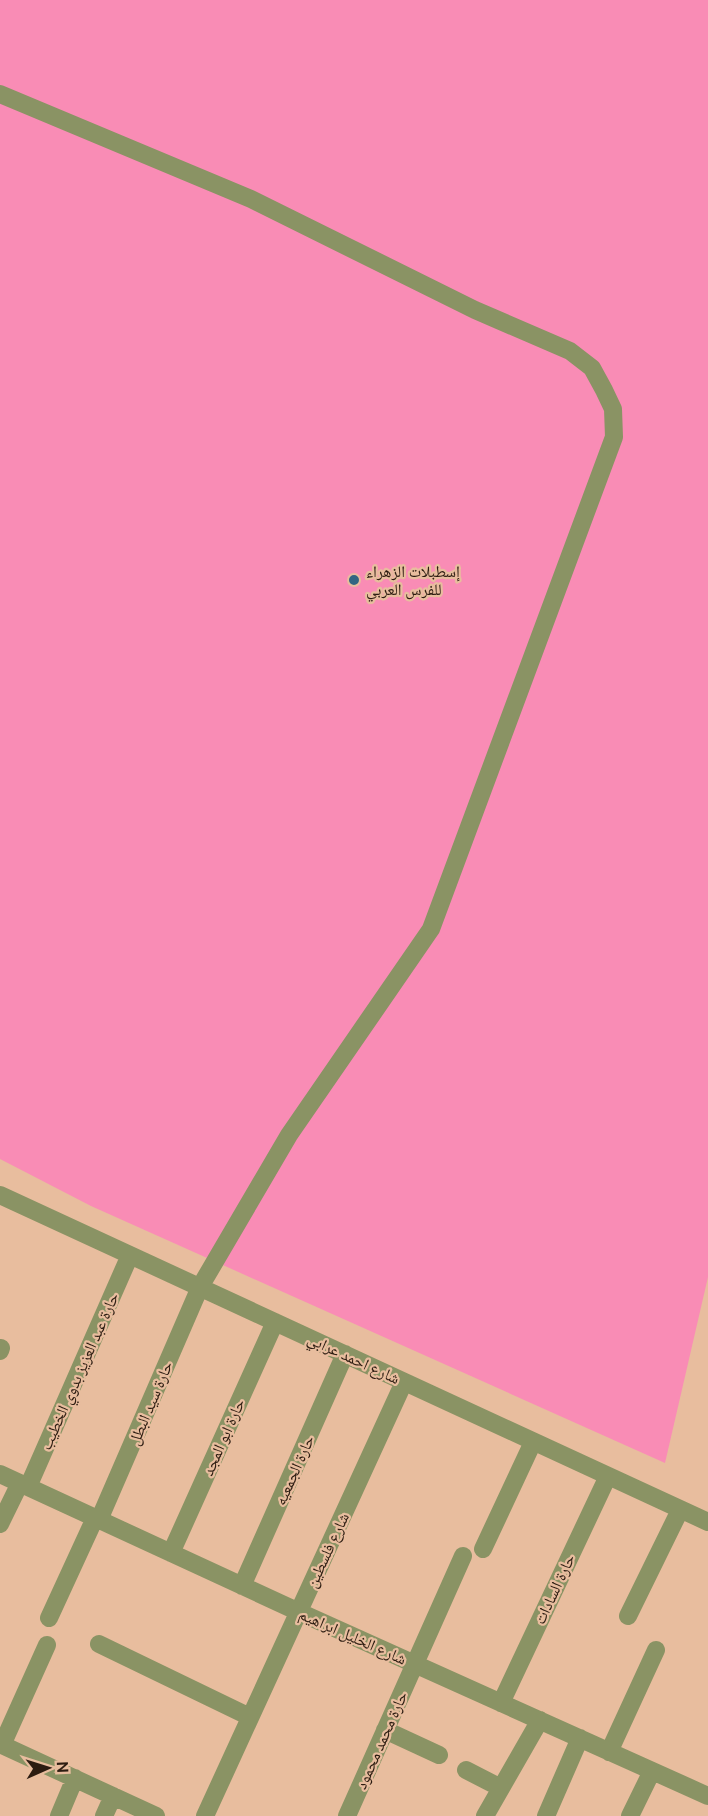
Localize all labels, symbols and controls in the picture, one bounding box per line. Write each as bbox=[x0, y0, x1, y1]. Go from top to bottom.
place label: إسطبلات الزهراء للفرس العربي bbox=[366, 562, 460, 602]
marker: إسطبلات الزهراء للفرس العربي bbox=[347, 573, 361, 587]
street label: حارة عبد العزيز بدوي الخطيب bbox=[36, 1290, 126, 1454]
street label: شارع احمد عرابي bbox=[303, 1329, 403, 1391]
street label: حارة سيد البطل bbox=[124, 1358, 178, 1449]
street label: حارة ابو المجد bbox=[198, 1396, 249, 1479]
street label: حارة الجمعيه bbox=[271, 1432, 318, 1508]
street label: شارع فلسطين bbox=[302, 1510, 354, 1591]
street label: حارة السادات bbox=[530, 1551, 579, 1627]
street label: شارع الخليل ابراهيم bbox=[296, 1604, 409, 1670]
street label: حارة محمد محمود bbox=[351, 1688, 412, 1792]
north arrow bbox=[18, 1738, 78, 1798]
text: N bbox=[54, 1761, 72, 1774]

